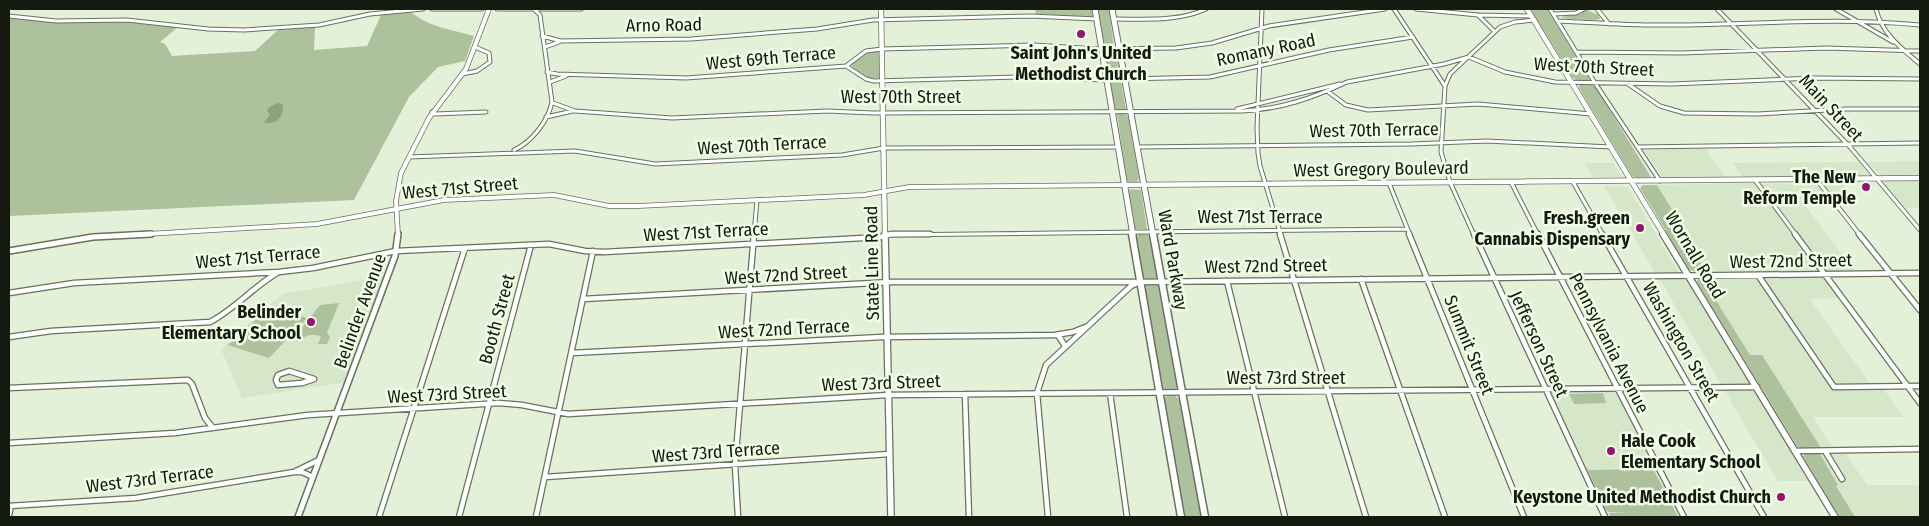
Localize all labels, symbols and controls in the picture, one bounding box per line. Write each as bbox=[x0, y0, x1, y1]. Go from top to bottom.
street label: Arno Road bbox=[626, 13, 702, 37]
marker: Saint John's United Methodist Church bbox=[1075, 28, 1087, 40]
street label: Romany Road bbox=[1215, 29, 1317, 71]
street label: West 69th Terrace bbox=[705, 41, 837, 75]
place label: Saint John's United Methodist Church bbox=[1010, 42, 1152, 85]
street label: West 70th Street bbox=[1533, 53, 1655, 81]
street label: Main Street bbox=[1794, 70, 1868, 146]
street label: West 70th Street bbox=[841, 86, 961, 108]
street label: West 70th Terrace bbox=[1309, 118, 1439, 142]
street label: West 70th Terrace bbox=[697, 131, 827, 159]
street label: West Gregory Boulevard bbox=[1293, 156, 1469, 182]
place label: The New Reform Temple bbox=[1743, 166, 1857, 209]
street label: West 71st Street bbox=[401, 172, 519, 204]
marker: The New Reform Temple bbox=[1860, 181, 1872, 193]
street label: State Line Road bbox=[860, 205, 884, 321]
street label: West 71st Terrace bbox=[1197, 206, 1323, 228]
place label: Fresh.green Cannabis Dispensary bbox=[1474, 207, 1630, 250]
street label: Wornall Road bbox=[1660, 207, 1730, 303]
street label: Ward Parkway bbox=[1153, 208, 1193, 312]
street label: West 71st Terrace bbox=[643, 218, 769, 246]
marker: Fresh.green Cannabis Dispensary bbox=[1634, 222, 1646, 234]
street label: West 71st Terrace bbox=[195, 241, 321, 273]
street label: West 72nd Street bbox=[1729, 249, 1853, 273]
street label: Belinder Avenue bbox=[329, 250, 391, 371]
street label: West 72nd Street bbox=[1204, 254, 1328, 278]
street label: West 72nd Street bbox=[724, 261, 848, 289]
street label: Pennsylvania Avenue bbox=[1564, 269, 1654, 417]
street label: Booth Street bbox=[474, 271, 520, 367]
street label: Washington Street bbox=[1638, 278, 1724, 406]
street label: Jefferson Street bbox=[1505, 287, 1573, 401]
street label: Summit Street bbox=[1439, 292, 1499, 398]
place label: Belinder Elementary School bbox=[162, 301, 301, 344]
street label: West 72nd Terrace bbox=[718, 315, 850, 343]
marker: Belinder Elementary School bbox=[305, 316, 317, 328]
street label: West 73rd Street bbox=[1226, 367, 1346, 389]
street label: West 73rd Street bbox=[821, 370, 941, 396]
street label: West 73rd Street bbox=[387, 380, 507, 408]
place label: Hale Cook Elementary School bbox=[1621, 430, 1760, 473]
street label: West 73rd Terrace bbox=[651, 437, 781, 467]
marker: Hale Cook Elementary School bbox=[1605, 445, 1617, 457]
street label: West 73rd Terrace bbox=[85, 460, 215, 498]
place label: Keystone United Methodist Church bbox=[1513, 486, 1771, 508]
marker: Keystone United Methodist Church bbox=[1775, 491, 1787, 503]

